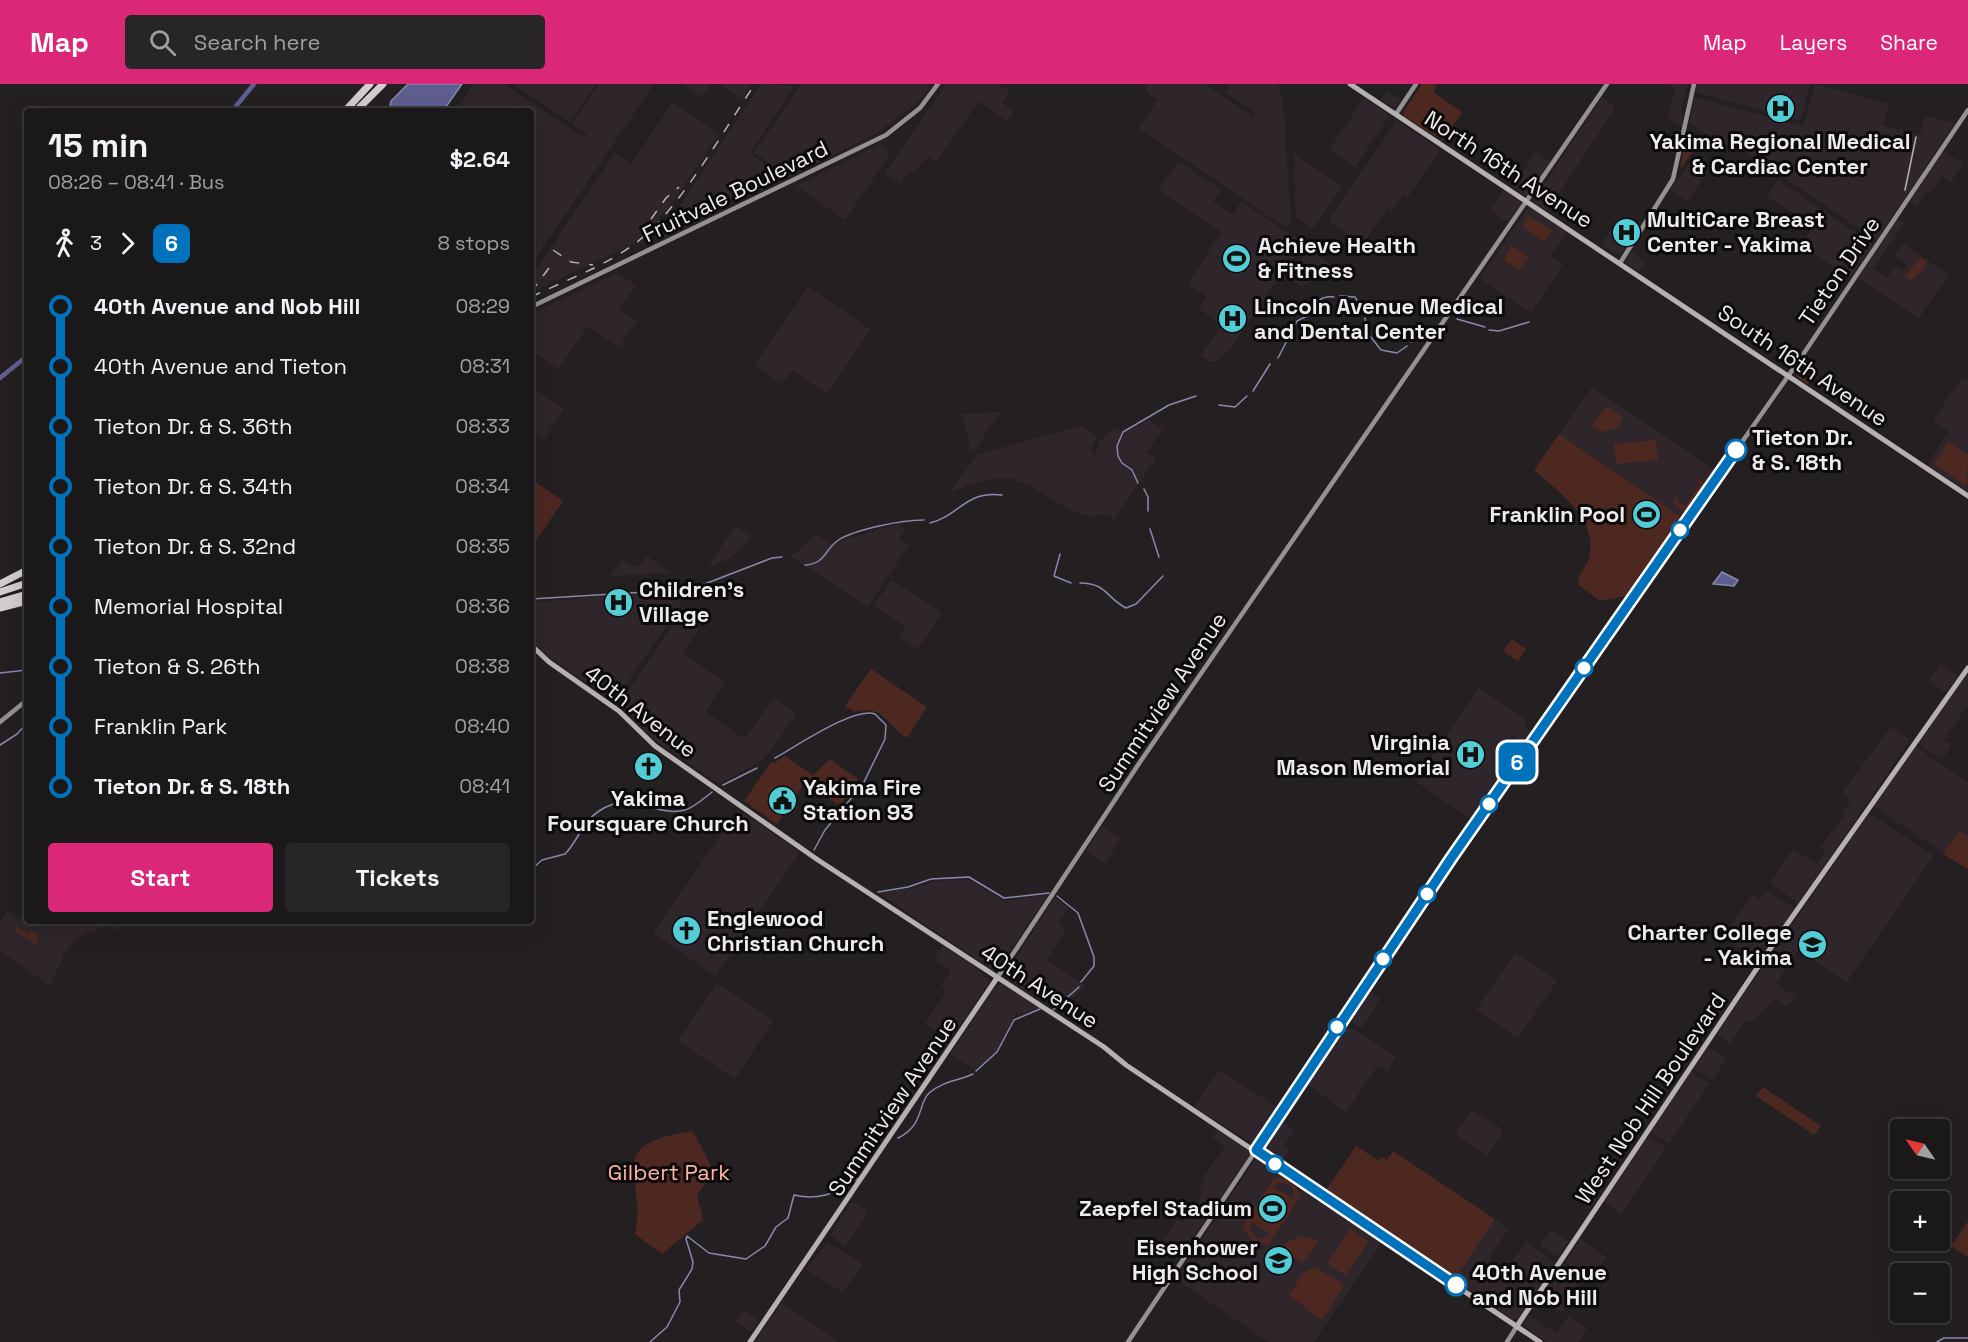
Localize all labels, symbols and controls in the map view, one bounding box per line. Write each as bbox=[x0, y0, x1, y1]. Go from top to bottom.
search box bbox=[125, 15, 545, 69]
text: Map bbox=[30, 24, 89, 60]
icon: search bbox=[146, 26, 179, 59]
text: Search here bbox=[194, 28, 321, 56]
text: Map bbox=[1703, 29, 1747, 56]
text: Layers bbox=[1780, 29, 1847, 56]
text: Share bbox=[1880, 29, 1938, 56]
hospital icon: Yakima Regional Medical & Cardiac Center bbox=[1764, 93, 1796, 125]
street label: North 16th Avenue bbox=[1420, 104, 1598, 234]
text: 15 min bbox=[48, 125, 148, 167]
place label: Yakima Regional Medical & Cardiac Center bbox=[1649, 127, 1911, 180]
street label: Fruitvale Boulevard bbox=[638, 134, 832, 248]
text: $2.64 bbox=[450, 145, 510, 173]
text: 08:26 – 08:41 · Bus bbox=[48, 169, 225, 195]
place label: MultiCare Breast Center - Yakima bbox=[1647, 205, 1825, 258]
street label: Tieton Drive bbox=[1792, 211, 1886, 331]
hospital icon: MultiCare Breast Center - Yakima bbox=[1610, 216, 1642, 248]
icon: walk bbox=[48, 227, 81, 260]
icon: forward bbox=[111, 227, 144, 260]
text: 3 bbox=[90, 230, 102, 256]
text: 6 bbox=[165, 230, 178, 257]
text: 8 stops bbox=[437, 230, 510, 256]
place label: Achieve Health & Fitness bbox=[1258, 231, 1416, 284]
sports icon: Achieve Health & Fitness bbox=[1221, 242, 1253, 274]
text: 40th Avenue and Nob Hill bbox=[94, 292, 360, 320]
place label: Lincoln Avenue Medical and Dental Center bbox=[1254, 292, 1503, 345]
text: 08:29 bbox=[455, 293, 510, 319]
street label: South 16th Avenue bbox=[1713, 298, 1893, 432]
hospital icon: Lincoln Avenue Medical and Dental Center bbox=[1217, 303, 1249, 335]
text: 40th Avenue and Tieton bbox=[94, 352, 347, 380]
text: 08:31 bbox=[460, 353, 510, 379]
text: Tieton Dr. & S. 36th bbox=[94, 412, 292, 440]
text: 08:33 bbox=[456, 413, 510, 439]
place label: Tieton Dr. & S. 18th bbox=[1752, 423, 1853, 476]
marker: Tieton Dr. & S. 18th bbox=[1725, 439, 1747, 461]
text: Tieton Dr. & S. 34th bbox=[94, 472, 293, 500]
text: 08:34 bbox=[455, 473, 510, 499]
sports icon: Franklin Pool bbox=[1630, 498, 1662, 530]
place label: Franklin Pool bbox=[1489, 500, 1625, 528]
unlabelled marker bbox=[1671, 521, 1689, 539]
text: Tieton Dr. & S. 32nd bbox=[94, 532, 296, 560]
text: 08:35 bbox=[456, 533, 510, 559]
place label: Children’s Village bbox=[639, 575, 744, 628]
hospital icon: Children’s Village bbox=[602, 586, 634, 618]
text: Memorial Hospital bbox=[94, 592, 283, 620]
text: 08:36 bbox=[455, 593, 510, 619]
street label: Summitview Avenue bbox=[1091, 607, 1233, 797]
text: Tieton & S. 26th bbox=[94, 652, 260, 680]
text: 08:38 bbox=[455, 653, 510, 679]
street label: 40th Avenue bbox=[579, 659, 703, 763]
unlabelled marker bbox=[1575, 659, 1593, 677]
text: Franklin Park bbox=[94, 712, 227, 740]
text: 08:40 bbox=[454, 713, 510, 739]
place label: Virginia Mason Memorial bbox=[1276, 728, 1450, 781]
hospital icon: Virginia Mason Memorial bbox=[1455, 739, 1487, 771]
line badge: 6 bbox=[1498, 742, 1537, 782]
text: 6 bbox=[1511, 749, 1523, 776]
church icon: Yakima Foursquare Church bbox=[632, 750, 664, 782]
text: Tieton Dr. & S. 18th bbox=[94, 772, 290, 800]
text: 08:41 bbox=[459, 773, 510, 799]
place label: Yakima Fire Station 93 bbox=[803, 773, 922, 826]
place label: Yakima Foursquare Church bbox=[547, 784, 749, 837]
public building icon: Yakima Fire Station 93 bbox=[766, 784, 798, 816]
unlabelled marker bbox=[1480, 795, 1498, 813]
button: Start bbox=[48, 843, 273, 912]
button: Tickets bbox=[285, 843, 510, 912]
unlabelled marker bbox=[1418, 885, 1436, 903]
place label: Englewood Christian Church bbox=[707, 904, 884, 957]
church icon: Englewood Christian Church bbox=[670, 915, 702, 947]
place label: Charter College - Yakima bbox=[1627, 918, 1792, 971]
school or university icon: Charter College - Yakima bbox=[1797, 929, 1829, 961]
street label: 40th Avenue bbox=[976, 938, 1104, 1034]
unlabelled marker bbox=[1374, 950, 1392, 968]
street label: West Nob Hill Boulevard bbox=[1569, 987, 1731, 1209]
street label: Summitview Avenue bbox=[821, 1011, 963, 1201]
unlabelled marker bbox=[1328, 1018, 1346, 1036]
north arrow bbox=[1890, 1119, 1950, 1179]
map controls bbox=[1890, 1119, 1950, 1323]
unlabelled marker bbox=[1266, 1155, 1284, 1173]
park label: Gilbert Park bbox=[608, 1158, 730, 1186]
button: + bbox=[1890, 1191, 1950, 1251]
sports icon: Zaepfel Stadium bbox=[1257, 1192, 1289, 1224]
place label: Zaepfel Stadium bbox=[1079, 1194, 1252, 1222]
place label: Eisenhower High School bbox=[1132, 1233, 1258, 1286]
school or university icon: Eisenhower High School bbox=[1263, 1244, 1295, 1276]
place label: 40th Avenue and Nob Hill bbox=[1472, 1258, 1607, 1311]
button: − bbox=[1890, 1263, 1950, 1323]
marker: 40th Avenue and Nob Hill bbox=[1445, 1274, 1467, 1296]

